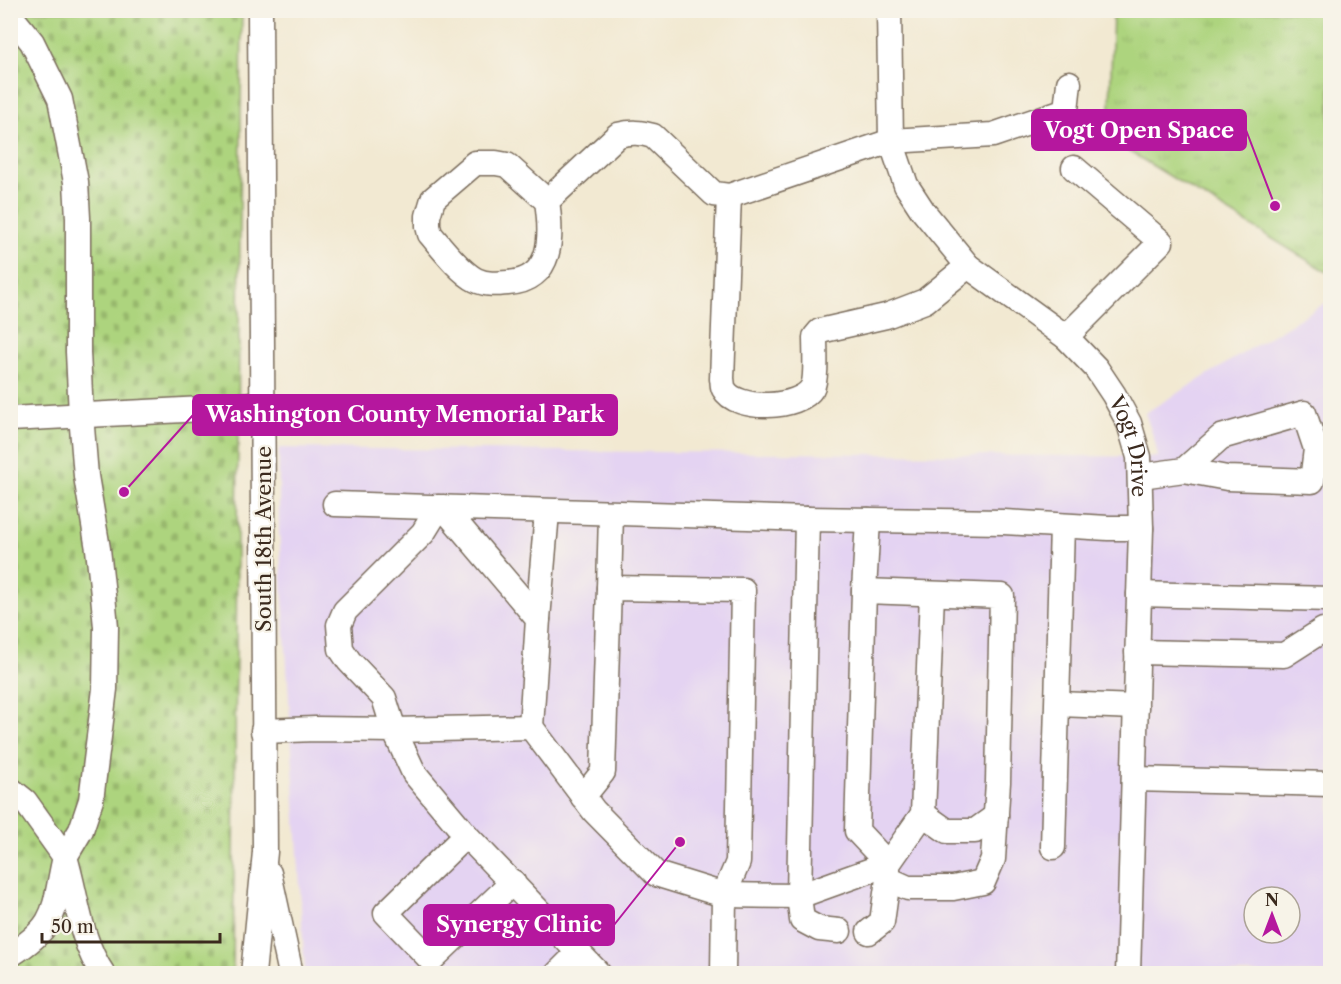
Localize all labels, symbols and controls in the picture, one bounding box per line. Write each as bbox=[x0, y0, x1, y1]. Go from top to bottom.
callout: Vogt Open Space bbox=[1032, 110, 1246, 150]
text: Vogt Open Space bbox=[1043, 117, 1234, 144]
street label: Vogt Drive bbox=[1104, 390, 1153, 497]
callout: Washington County Memorial Park bbox=[193, 395, 617, 435]
text: Washington County Memorial Park bbox=[204, 401, 605, 428]
street label: South 18th Avenue bbox=[251, 446, 276, 632]
north arrow bbox=[1242, 885, 1302, 945]
text: N bbox=[1265, 890, 1279, 910]
callout: Synergy Clinic bbox=[424, 905, 614, 945]
scale bar bbox=[42, 906, 220, 944]
text: Synergy Clinic bbox=[436, 911, 602, 938]
text: 50 m bbox=[51, 916, 94, 938]

